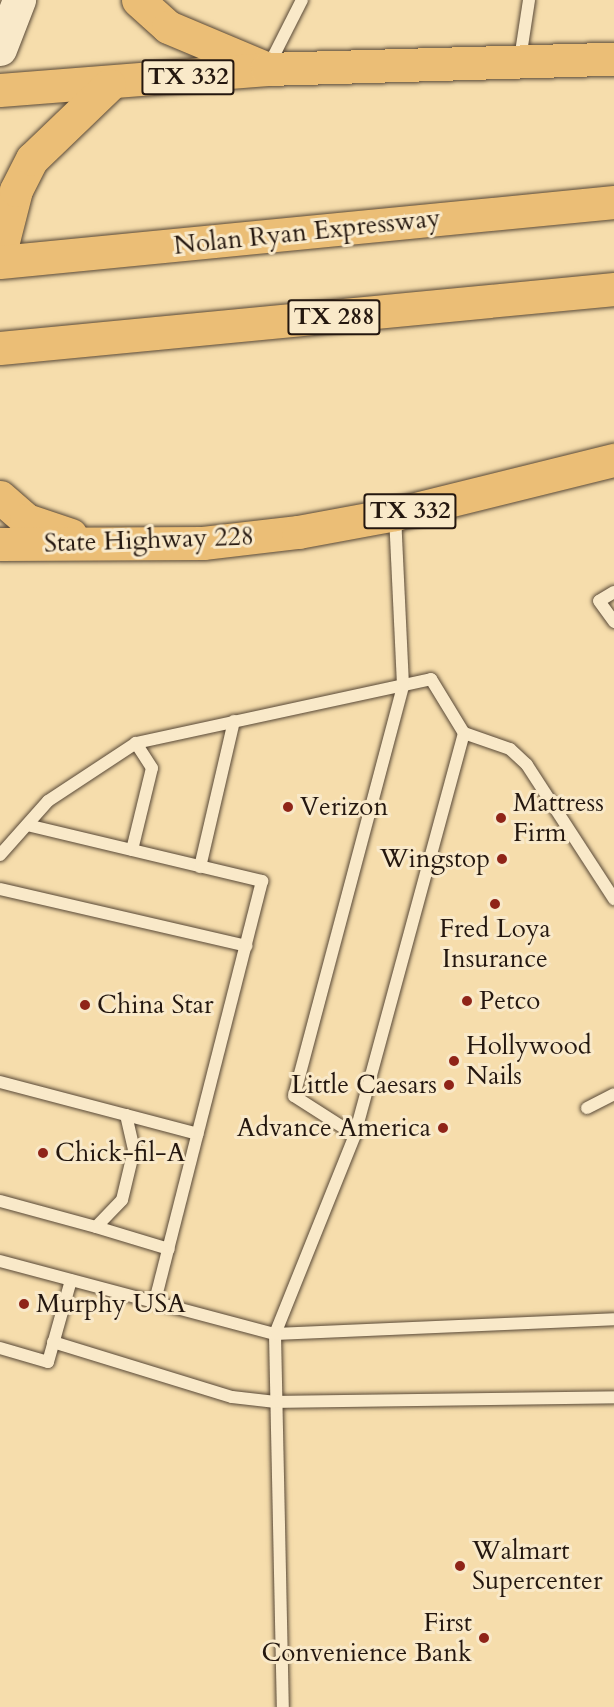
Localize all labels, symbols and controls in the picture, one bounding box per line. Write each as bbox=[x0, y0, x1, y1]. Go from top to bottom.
road number: TX 332 bbox=[140, 56, 236, 98]
street label: Nolan Ryan Expressway bbox=[172, 202, 442, 262]
road number: TX 288 bbox=[286, 296, 382, 338]
road number: TX 332 bbox=[362, 490, 458, 532]
street label: State Highway 228 bbox=[43, 521, 255, 559]
place label: Mattress Firm bbox=[513, 787, 604, 849]
place label: Verizon bbox=[300, 791, 388, 823]
marker: Verizon bbox=[281, 800, 295, 814]
marker: Mattress Firm bbox=[494, 811, 508, 825]
place label: Wingstop bbox=[380, 843, 490, 875]
marker: Wingstop bbox=[495, 852, 509, 866]
marker: Fred Loya Insurance bbox=[488, 897, 502, 911]
place label: Fred Loya Insurance bbox=[439, 913, 551, 975]
place label: Petco bbox=[479, 985, 540, 1017]
place label: China Star bbox=[97, 989, 213, 1021]
marker: Petco bbox=[460, 994, 474, 1008]
marker: China Star bbox=[78, 998, 92, 1012]
place label: Hollywood Nails bbox=[466, 1030, 592, 1092]
marker: Hollywood Nails bbox=[447, 1054, 461, 1068]
place label: Little Caesars bbox=[291, 1069, 437, 1101]
marker: Little Caesars bbox=[442, 1078, 456, 1092]
place label: Advance America bbox=[237, 1112, 431, 1144]
marker: Advance America bbox=[436, 1121, 450, 1135]
place label: Chick-fil-A bbox=[55, 1137, 185, 1169]
marker: Chick-fil-A bbox=[36, 1146, 50, 1160]
place label: Murphy USA bbox=[36, 1288, 186, 1320]
marker: Murphy USA bbox=[17, 1297, 31, 1311]
place label: Walmart Supercenter bbox=[472, 1535, 602, 1596]
marker: Walmart Supercenter bbox=[453, 1559, 467, 1573]
place label: First Convenience Bank bbox=[261, 1607, 472, 1668]
marker: First Convenience Bank bbox=[477, 1631, 491, 1645]

